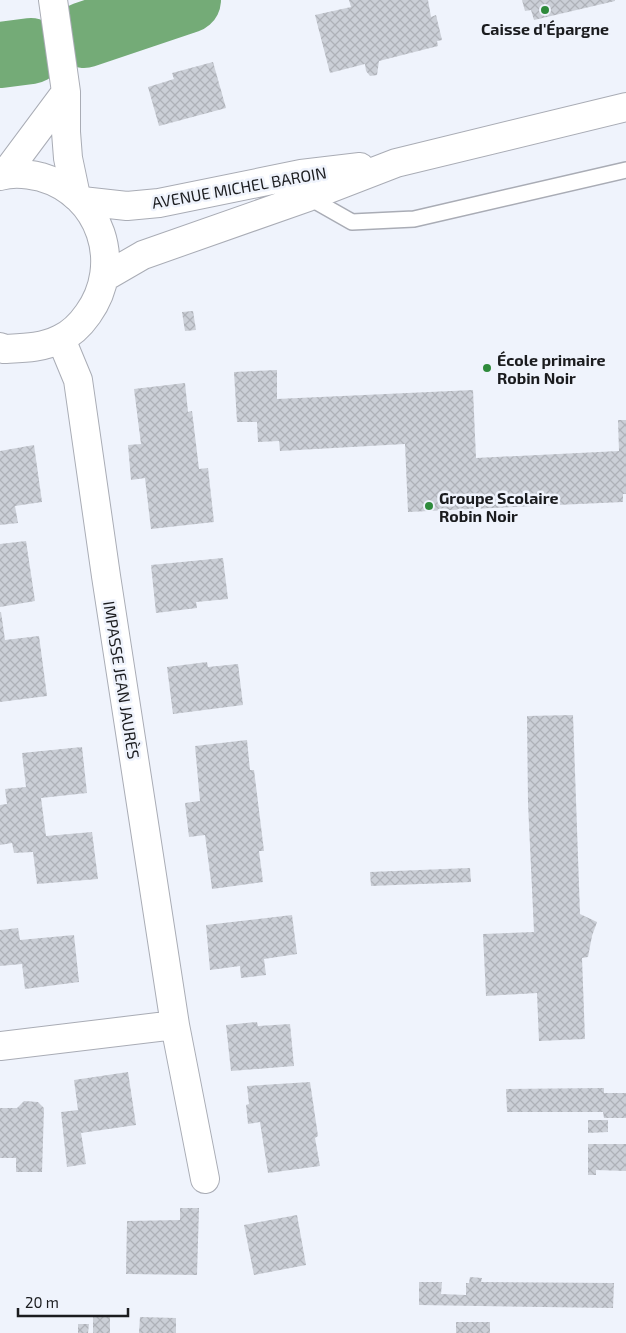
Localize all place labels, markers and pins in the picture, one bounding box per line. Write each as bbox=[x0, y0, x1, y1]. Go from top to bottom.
marker: Caisse d'Épargne bbox=[539, 4, 551, 16]
place label: Caisse d'Épargne bbox=[481, 19, 609, 38]
place label: École primaire Robin Noir bbox=[497, 350, 606, 387]
marker: École primaire Robin Noir bbox=[481, 362, 493, 374]
place label: Groupe Scolaire Robin Noir bbox=[439, 488, 558, 525]
marker: Groupe Scolaire Robin Noir bbox=[423, 500, 435, 512]

